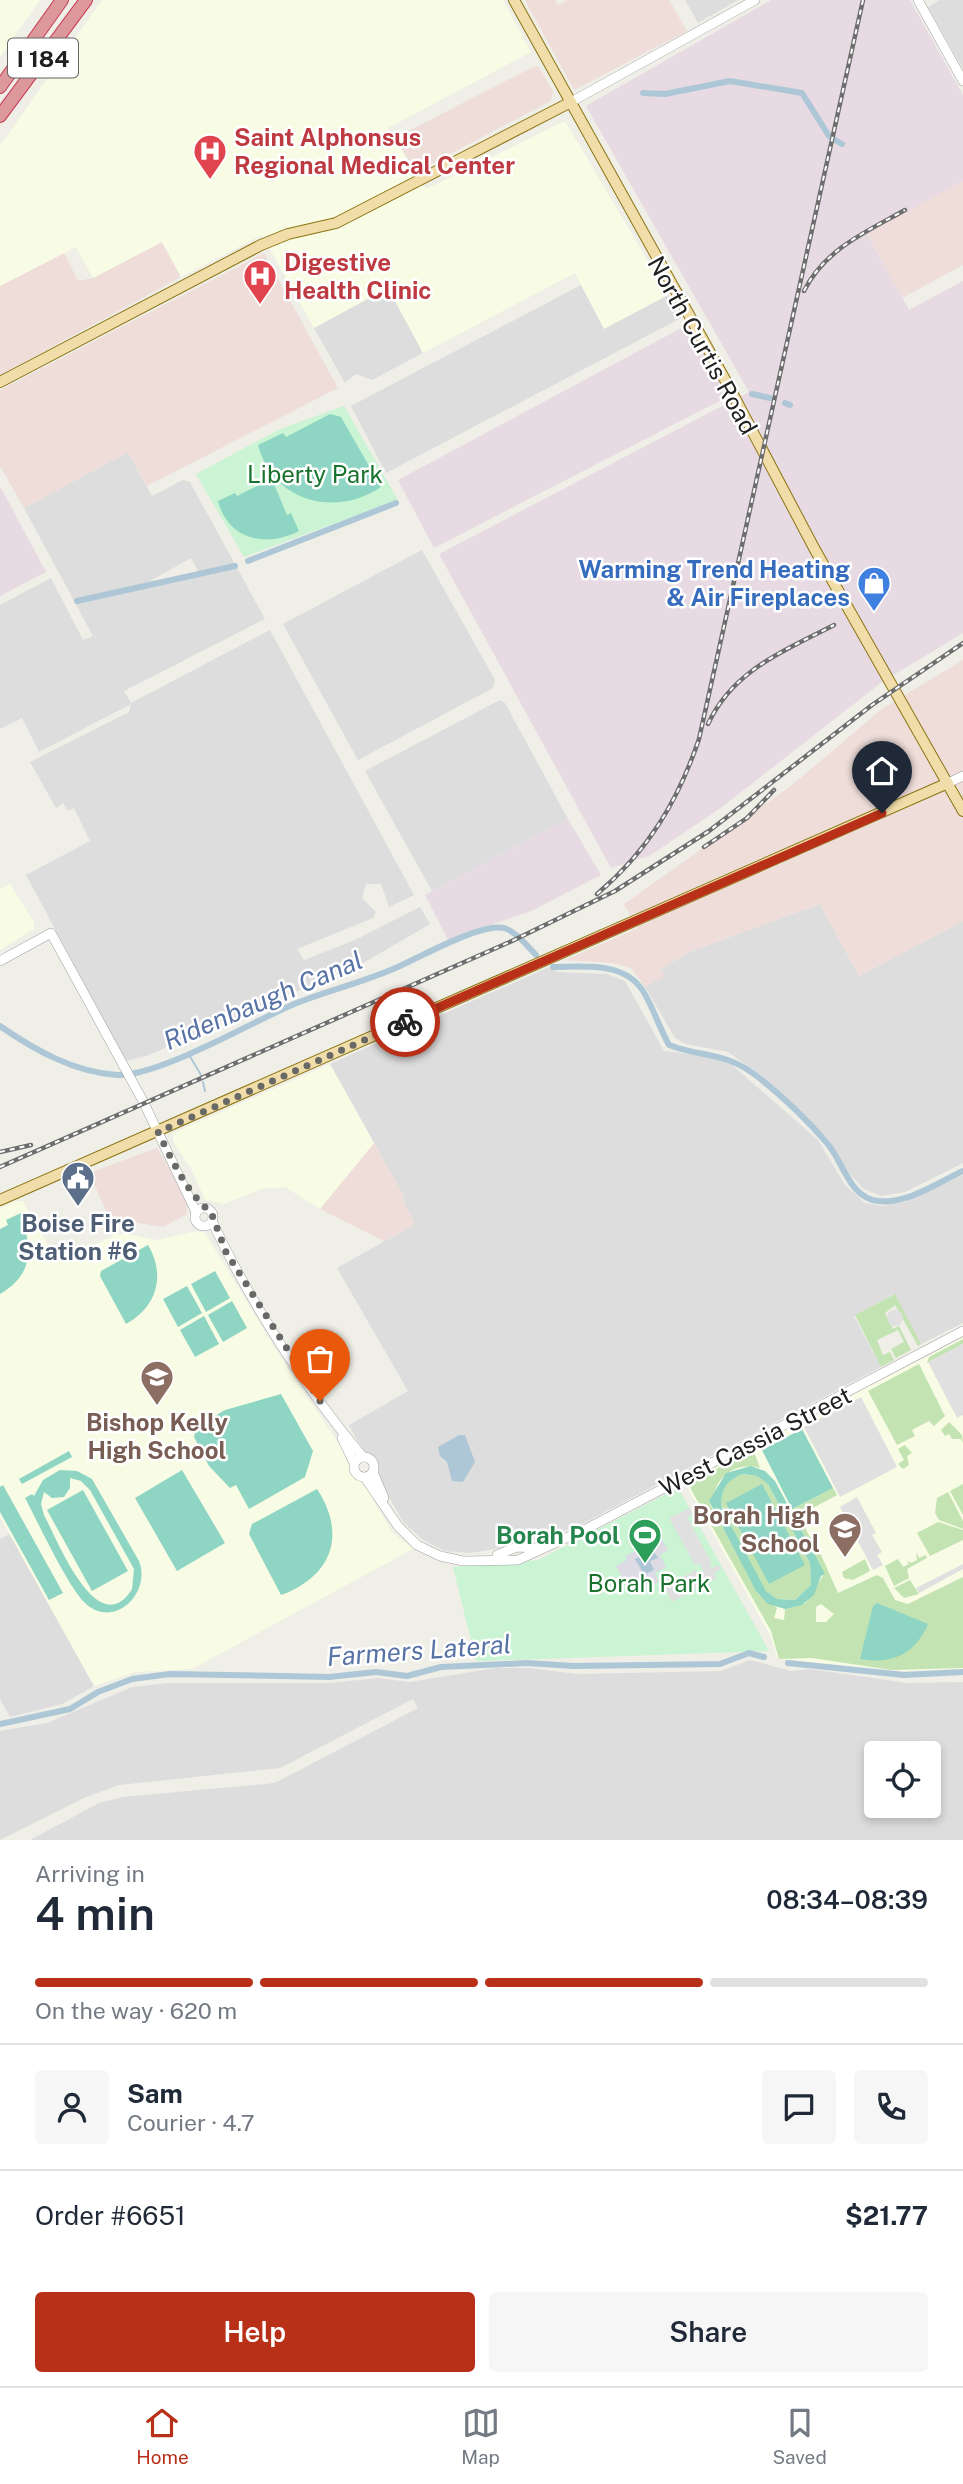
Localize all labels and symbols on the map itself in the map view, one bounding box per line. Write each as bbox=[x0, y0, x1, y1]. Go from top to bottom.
road number: I 184 bbox=[8, 39, 78, 78]
place label: Saint Alphonsus Regional Medical Center bbox=[234, 123, 515, 179]
hospital icon: Saint Alphonsus Regional Medical Center bbox=[191, 132, 229, 181]
place label: Digestive Health Clinic bbox=[284, 248, 431, 304]
street label: North Curtis Road bbox=[642, 251, 764, 439]
hospital icon: Digestive Health Clinic bbox=[241, 257, 279, 306]
park label: Liberty Park bbox=[247, 460, 383, 488]
place label: Warming Trend Heating & Air Fireplaces bbox=[579, 555, 850, 611]
shop icon: Warming Trend Heating & Air Fireplaces bbox=[855, 564, 893, 613]
pin bbox=[852, 741, 912, 813]
water label: Ridenbaugh Canal bbox=[159, 944, 367, 1056]
courier bbox=[370, 987, 440, 1057]
public building icon: Boise Fire Station #6 bbox=[59, 1159, 97, 1208]
place label: Boise Fire Station #6 bbox=[18, 1209, 138, 1265]
pin bbox=[290, 1329, 350, 1401]
school or university icon: Bishop Kelly High School bbox=[138, 1358, 176, 1407]
street label: West Cassia Street bbox=[655, 1381, 855, 1501]
place label: Bishop Kelly High School bbox=[86, 1408, 229, 1464]
place label: Borah High School bbox=[693, 1501, 820, 1557]
school or university icon: Borah High School bbox=[826, 1510, 864, 1559]
sports icon: Borah Pool bbox=[626, 1516, 664, 1565]
place label: Borah Pool bbox=[496, 1521, 620, 1549]
park label: Borah Park bbox=[588, 1569, 710, 1597]
water label: Farmers Lateral bbox=[326, 1628, 512, 1672]

